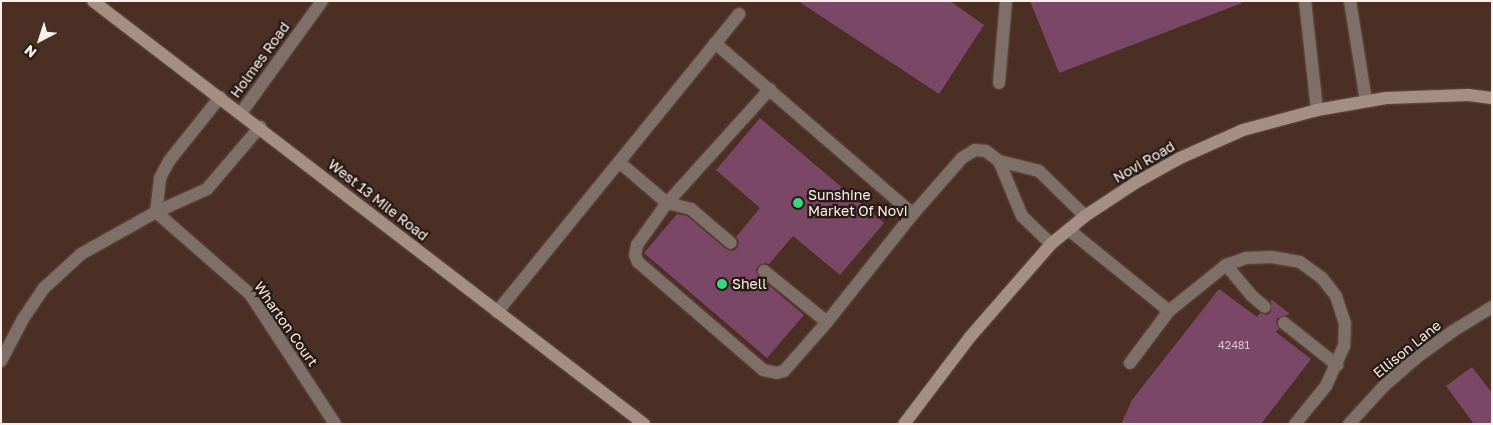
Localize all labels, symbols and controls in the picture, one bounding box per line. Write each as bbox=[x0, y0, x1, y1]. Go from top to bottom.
north arrow bbox=[15, 15, 65, 65]
street label: Holmes Road bbox=[227, 19, 293, 101]
text: N bbox=[21, 42, 40, 62]
street label: Novi Road bbox=[1110, 138, 1178, 186]
street label: West 13 Mile Road bbox=[325, 156, 431, 244]
place label: Sunshine Market Of Novi bbox=[808, 187, 908, 220]
marker: Sunshine Market Of Novi bbox=[792, 197, 804, 209]
place label: Shell bbox=[732, 276, 767, 292]
street label: Wharton Court bbox=[251, 278, 321, 370]
marker: Shell bbox=[716, 278, 728, 290]
street label: Ellison Lane bbox=[1370, 317, 1444, 381]
house number: 42481 bbox=[1218, 338, 1250, 352]

